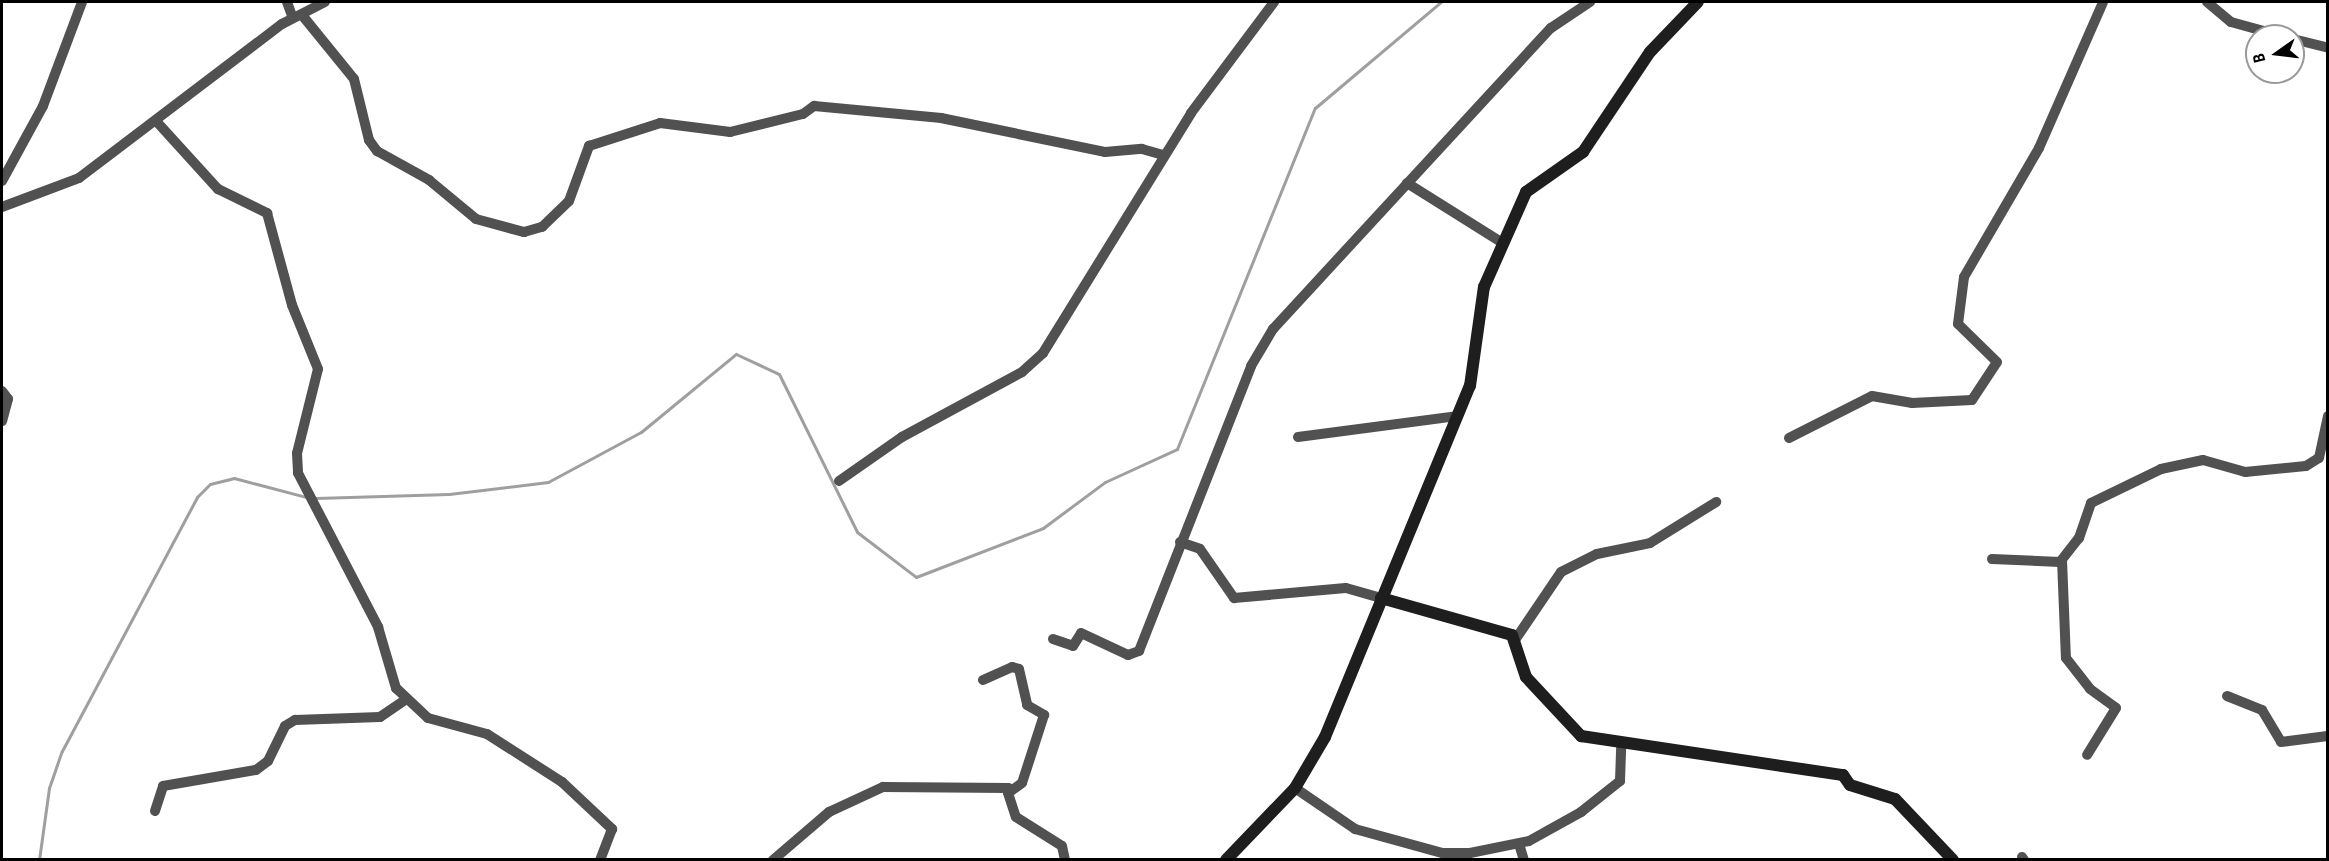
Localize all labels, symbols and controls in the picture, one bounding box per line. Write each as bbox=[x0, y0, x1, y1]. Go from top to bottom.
north arrow bbox=[2245, 24, 2305, 84]
text: B bbox=[2249, 51, 2269, 65]

